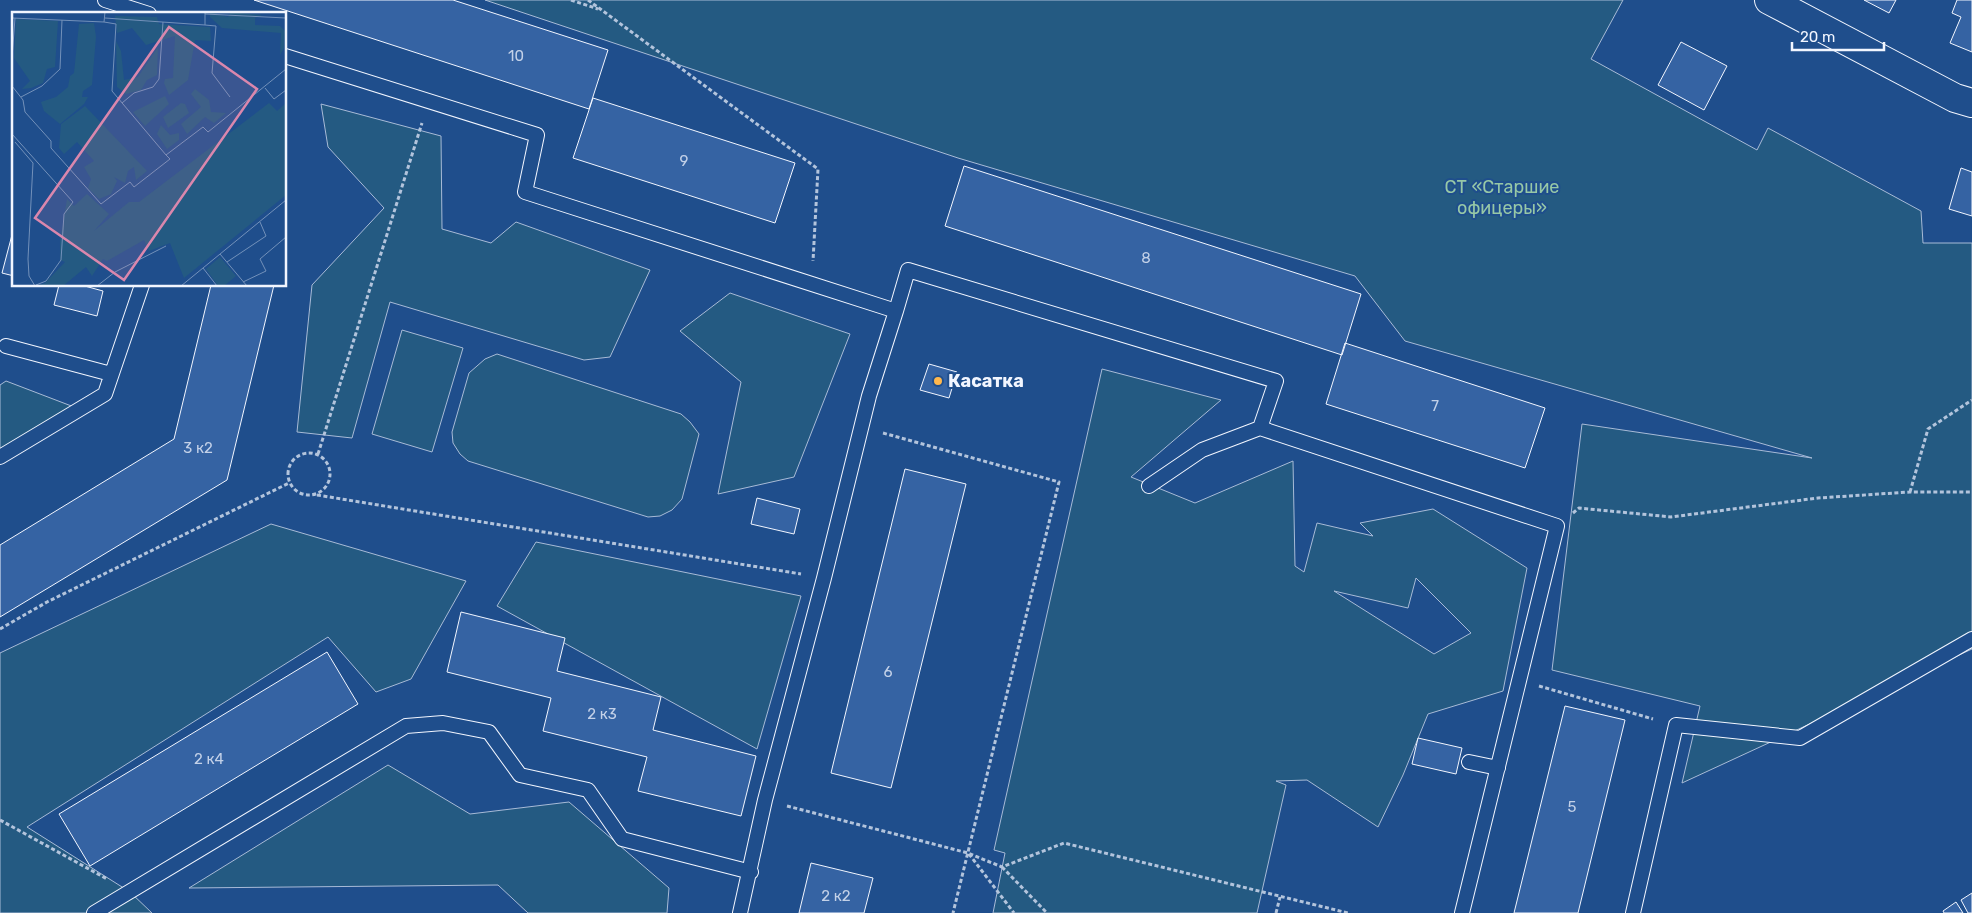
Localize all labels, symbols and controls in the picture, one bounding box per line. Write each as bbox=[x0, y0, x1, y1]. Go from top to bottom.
inset map bbox=[12, 12, 286, 286]
scale bar bbox=[1792, 20, 1884, 52]
text: 20 m bbox=[1800, 28, 1835, 46]
house number: 10 bbox=[508, 47, 524, 65]
house number: 9 bbox=[680, 152, 689, 170]
park label: СТ «Старшие офицеры» bbox=[1445, 176, 1559, 219]
house number: 8 bbox=[1141, 249, 1151, 267]
place label: Касатка bbox=[948, 370, 1024, 392]
marker: Касатка bbox=[932, 375, 944, 387]
house number: 7 bbox=[1431, 397, 1439, 415]
house number: 3 к2 bbox=[183, 439, 213, 457]
house number: 6 bbox=[883, 663, 893, 681]
house number: 2 к3 bbox=[587, 705, 617, 723]
house number: 2 к4 bbox=[194, 750, 224, 768]
house number: 5 bbox=[1568, 798, 1577, 816]
house number: 2 к2 bbox=[821, 887, 851, 905]

